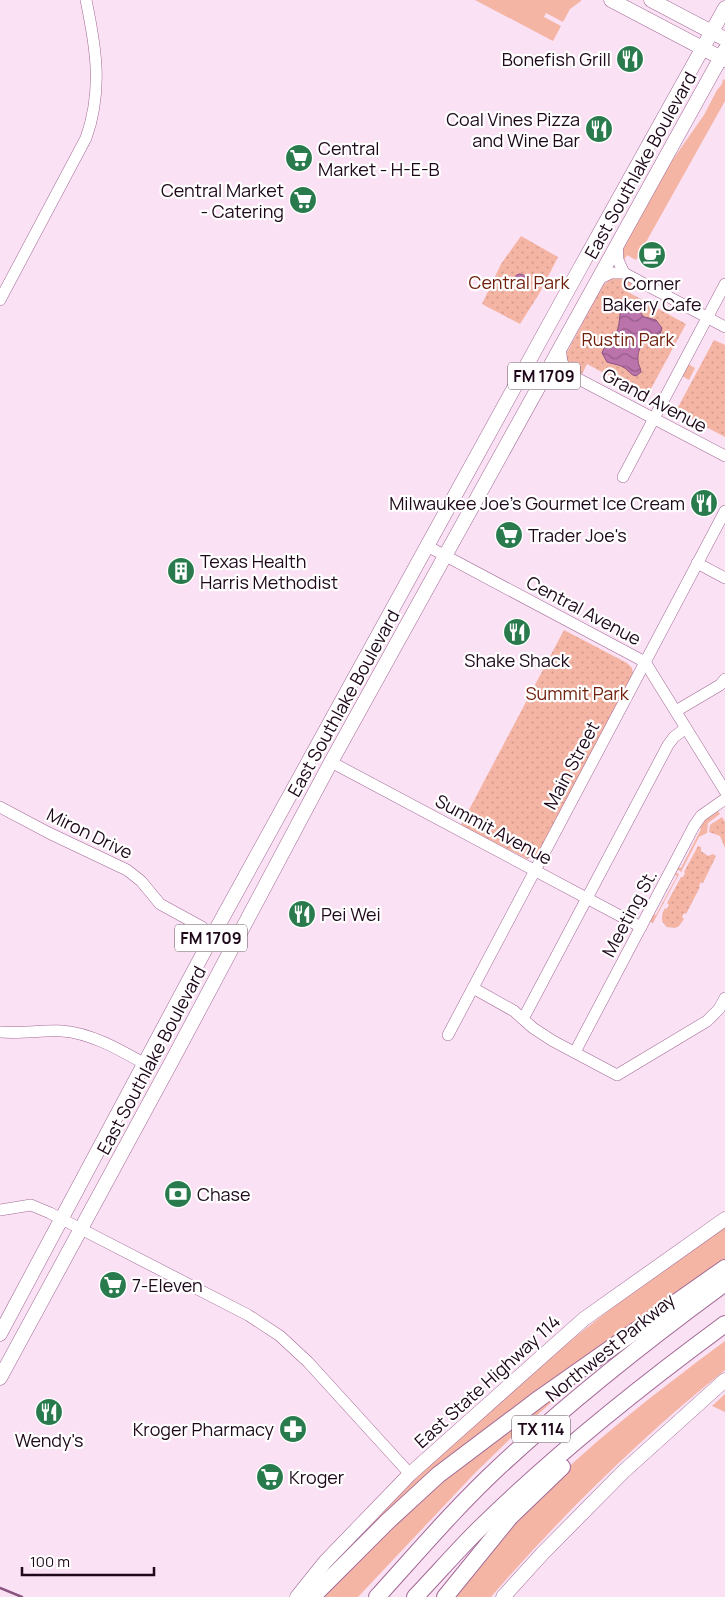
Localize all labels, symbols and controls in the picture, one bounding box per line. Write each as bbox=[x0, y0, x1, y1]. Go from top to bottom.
restaurant icon: Bonefish Grill bbox=[615, 44, 645, 74]
place label: Bonefish Grill bbox=[502, 47, 611, 71]
street label: East Southlake Boulevard bbox=[579, 67, 701, 263]
place label: Coal Vines Pizza and Wine Bar bbox=[446, 107, 581, 152]
restaurant icon: Coal Vines Pizza and Wine Bar bbox=[584, 114, 614, 144]
place label: Central Market - H-E-B bbox=[318, 136, 440, 181]
supermarket icon: Central Market - H-E-B bbox=[284, 143, 314, 173]
place label: Central Market - Catering bbox=[161, 178, 284, 223]
supermarket icon: Central Market - Catering bbox=[288, 185, 318, 215]
cafe icon: Corner Bakery Cafe bbox=[637, 240, 667, 270]
park label: Central Park bbox=[469, 270, 570, 294]
place label: Corner Bakery Cafe bbox=[602, 271, 702, 316]
park label: Rustin Park bbox=[581, 327, 676, 351]
road number: FM 1709 bbox=[508, 362, 580, 390]
street label: Grand Avenue bbox=[598, 362, 712, 438]
restaurant icon: Milwaukee Joe's Gourmet Ice Cream bbox=[689, 488, 719, 518]
place label: Milwaukee Joe's Gourmet Ice Cream bbox=[389, 491, 685, 515]
supermarket icon: Trader Joe's bbox=[494, 520, 524, 550]
place label: Trader Joe's bbox=[528, 523, 627, 547]
place label: Texas Health Harris Methodist bbox=[200, 549, 338, 594]
building icon: Texas Health Harris Methodist bbox=[166, 556, 196, 586]
street label: Central Avenue bbox=[522, 570, 646, 650]
street label: East Southlake Boulevard bbox=[282, 605, 404, 801]
restaurant icon: Shake Shack bbox=[502, 617, 532, 647]
place label: Shake Shack bbox=[464, 648, 571, 672]
park label: Summit Park bbox=[525, 681, 630, 705]
street label: Main Street bbox=[538, 717, 604, 813]
street label: Summit Avenue bbox=[431, 788, 557, 870]
street label: Miron Drive bbox=[43, 802, 137, 864]
street label: Meeting St. bbox=[596, 865, 662, 961]
restaurant icon: Pei Wei bbox=[287, 899, 317, 929]
place label: Pei Wei bbox=[321, 902, 381, 926]
road number: FM 1709 bbox=[175, 924, 247, 951]
street label: East Southlake Boulevard bbox=[91, 962, 211, 1158]
bank icon: Chase bbox=[163, 1179, 193, 1209]
place label: Chase bbox=[197, 1182, 251, 1206]
supermarket icon: 7-Eleven bbox=[98, 1270, 128, 1300]
place label: 7-Eleven bbox=[132, 1273, 203, 1297]
street label: Northwest Parkway bbox=[540, 1287, 680, 1407]
street label: East State Highway 114 bbox=[409, 1309, 565, 1453]
restaurant icon: Wendy's bbox=[34, 1397, 64, 1427]
pharmacy icon: Kroger Pharmacy bbox=[278, 1414, 308, 1444]
road number: TX 114 bbox=[512, 1416, 570, 1442]
place label: Kroger Pharmacy bbox=[133, 1417, 274, 1441]
place label: Wendy's bbox=[15, 1428, 83, 1452]
supermarket icon: Kroger bbox=[255, 1462, 285, 1492]
place label: Kroger bbox=[289, 1465, 345, 1489]
scale bar bbox=[22, 1544, 155, 1576]
text: 100 m bbox=[30, 1551, 70, 1572]

